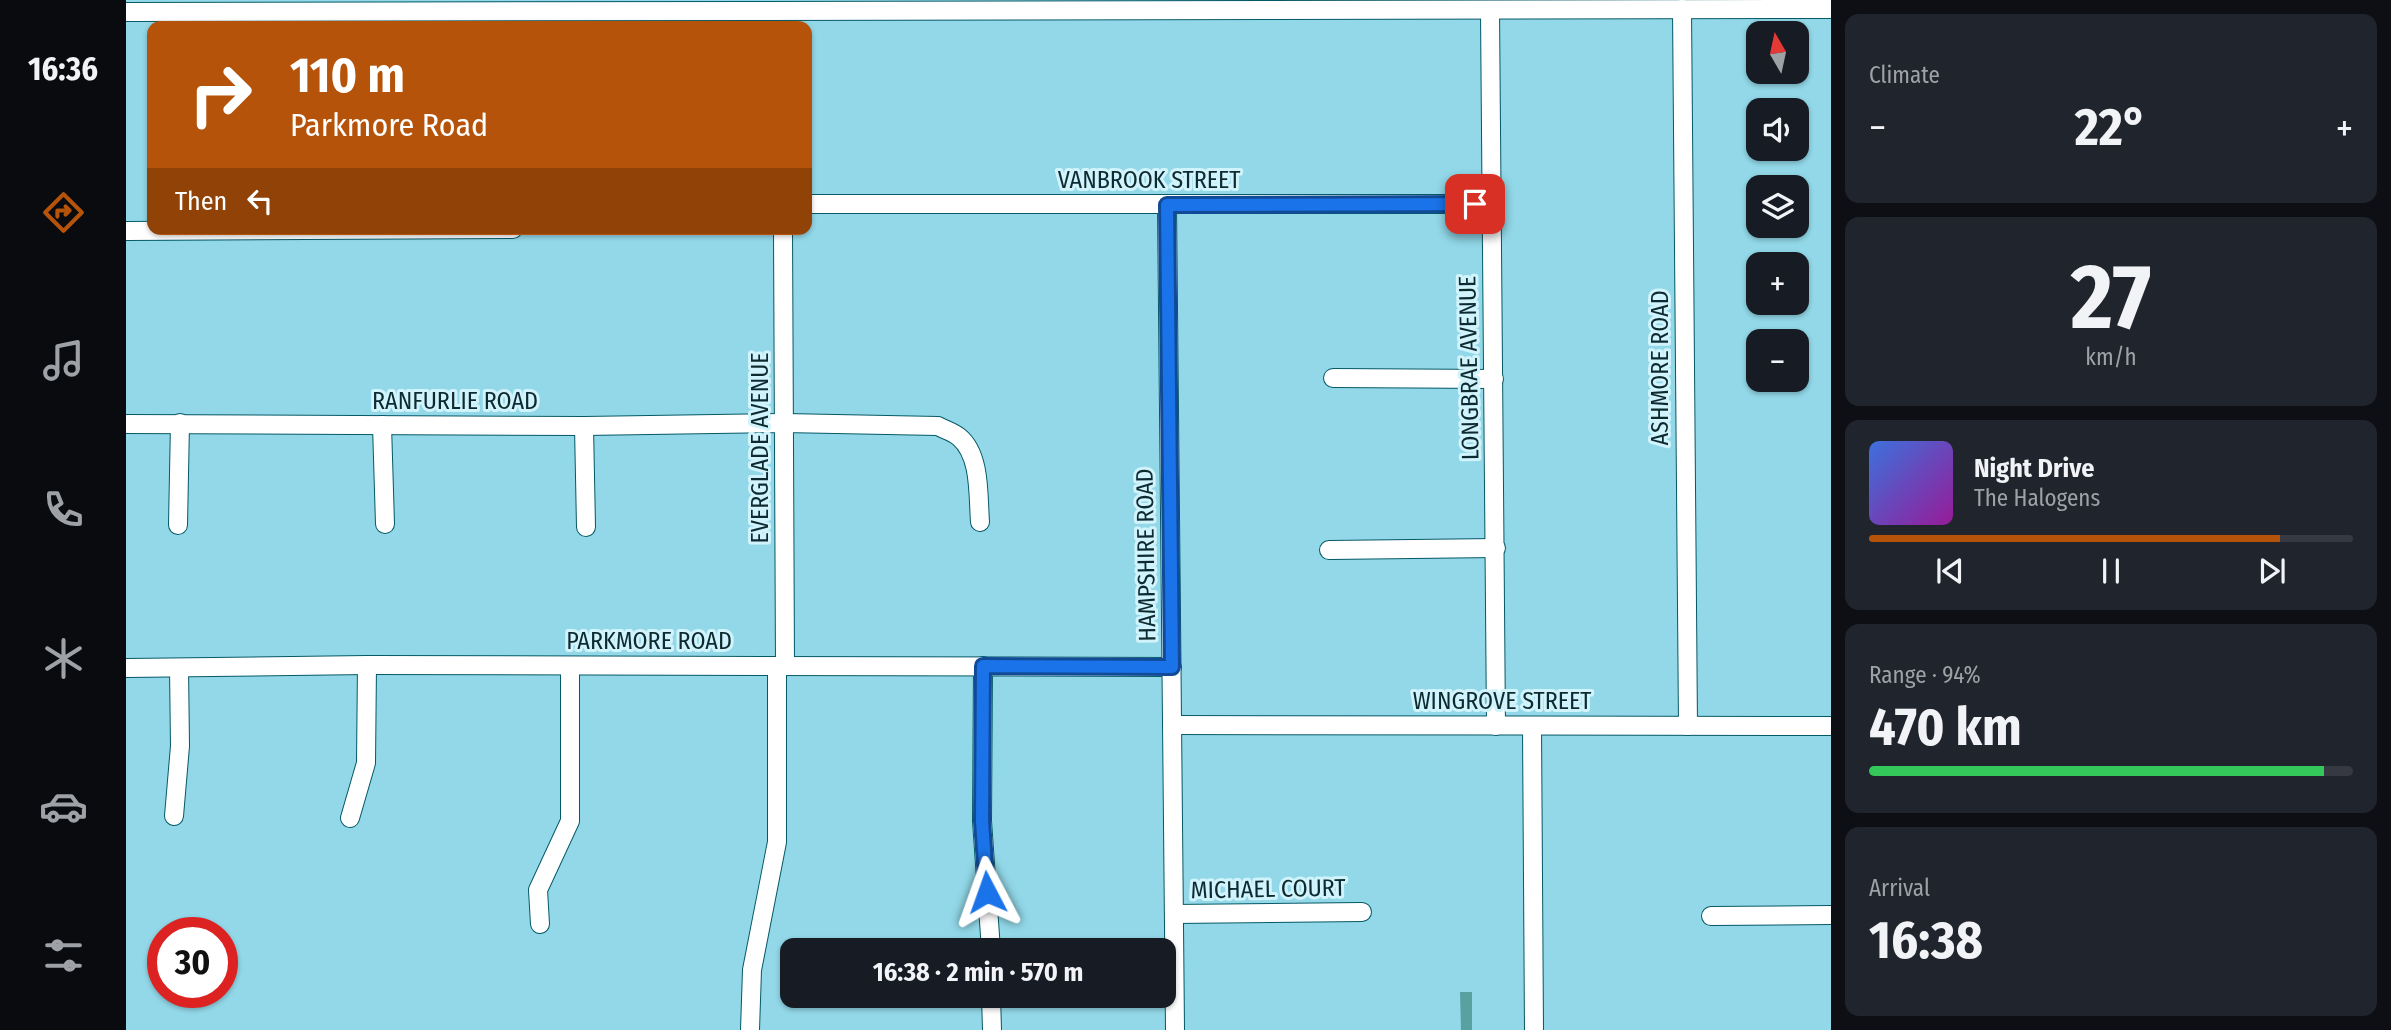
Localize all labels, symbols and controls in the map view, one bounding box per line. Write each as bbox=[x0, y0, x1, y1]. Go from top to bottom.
north arrow bbox=[1746, 21, 1810, 84]
map controls bbox=[1746, 21, 1809, 392]
text: 110 m bbox=[290, 46, 405, 105]
icon: right bbox=[175, 49, 266, 140]
text: 16:36 bbox=[28, 50, 98, 88]
text: Climate bbox=[1869, 61, 1940, 89]
text: 22° bbox=[2075, 96, 2147, 159]
button: sound bbox=[1746, 98, 1809, 161]
text: − bbox=[1869, 105, 1886, 151]
text: + bbox=[2336, 105, 2353, 151]
text: Parkmore Road bbox=[290, 106, 488, 144]
street label: VANBROOK STREET bbox=[1058, 166, 1240, 194]
pin bbox=[1445, 174, 1505, 234]
button: layers bbox=[1746, 175, 1809, 238]
icon: left bbox=[241, 182, 279, 220]
icon: arrive bbox=[1456, 185, 1494, 223]
text: Then bbox=[175, 186, 227, 217]
icon: directions bbox=[39, 188, 88, 237]
text: 27 bbox=[2071, 243, 2151, 352]
button: + bbox=[1746, 252, 1809, 315]
street label: LONGBRAE AVENUE bbox=[1453, 276, 1485, 460]
street label: ASHMORE ROAD bbox=[1646, 290, 1674, 446]
button: − bbox=[1746, 329, 1809, 392]
icon: music bbox=[39, 336, 88, 385]
text: km/h bbox=[2085, 343, 2137, 371]
street label: EVERGLADE AVENUE bbox=[746, 352, 774, 544]
street label: RANFURLIE ROAD bbox=[372, 387, 538, 415]
text: Night Drive bbox=[1974, 453, 2094, 484]
street label: HAMPSHIRE ROAD bbox=[1130, 468, 1162, 642]
text: The Halogens bbox=[1974, 484, 2100, 512]
icon: phone bbox=[39, 485, 88, 534]
icon: previous bbox=[1931, 552, 1969, 590]
icon: pause bbox=[2092, 552, 2130, 590]
icon: next bbox=[2253, 552, 2291, 590]
street label: PARKMORE ROAD bbox=[566, 627, 732, 655]
icon: climate bbox=[39, 634, 88, 683]
text: Range · 94% bbox=[1869, 661, 1981, 689]
street label: WINGROVE STREET bbox=[1413, 687, 1591, 715]
text: 470 km bbox=[1869, 696, 2022, 759]
icon: car bbox=[39, 782, 88, 831]
position arrow bbox=[950, 855, 1024, 929]
street label: MICHAEL COURT bbox=[1190, 874, 1346, 904]
text: Arrival bbox=[1869, 874, 1930, 902]
text: 16:38 bbox=[1869, 909, 1983, 972]
speed limit sign: 30 bbox=[147, 917, 238, 1008]
icon: filters bbox=[39, 931, 88, 980]
text: 16:38 · 2 min · 570 m bbox=[873, 957, 1083, 988]

